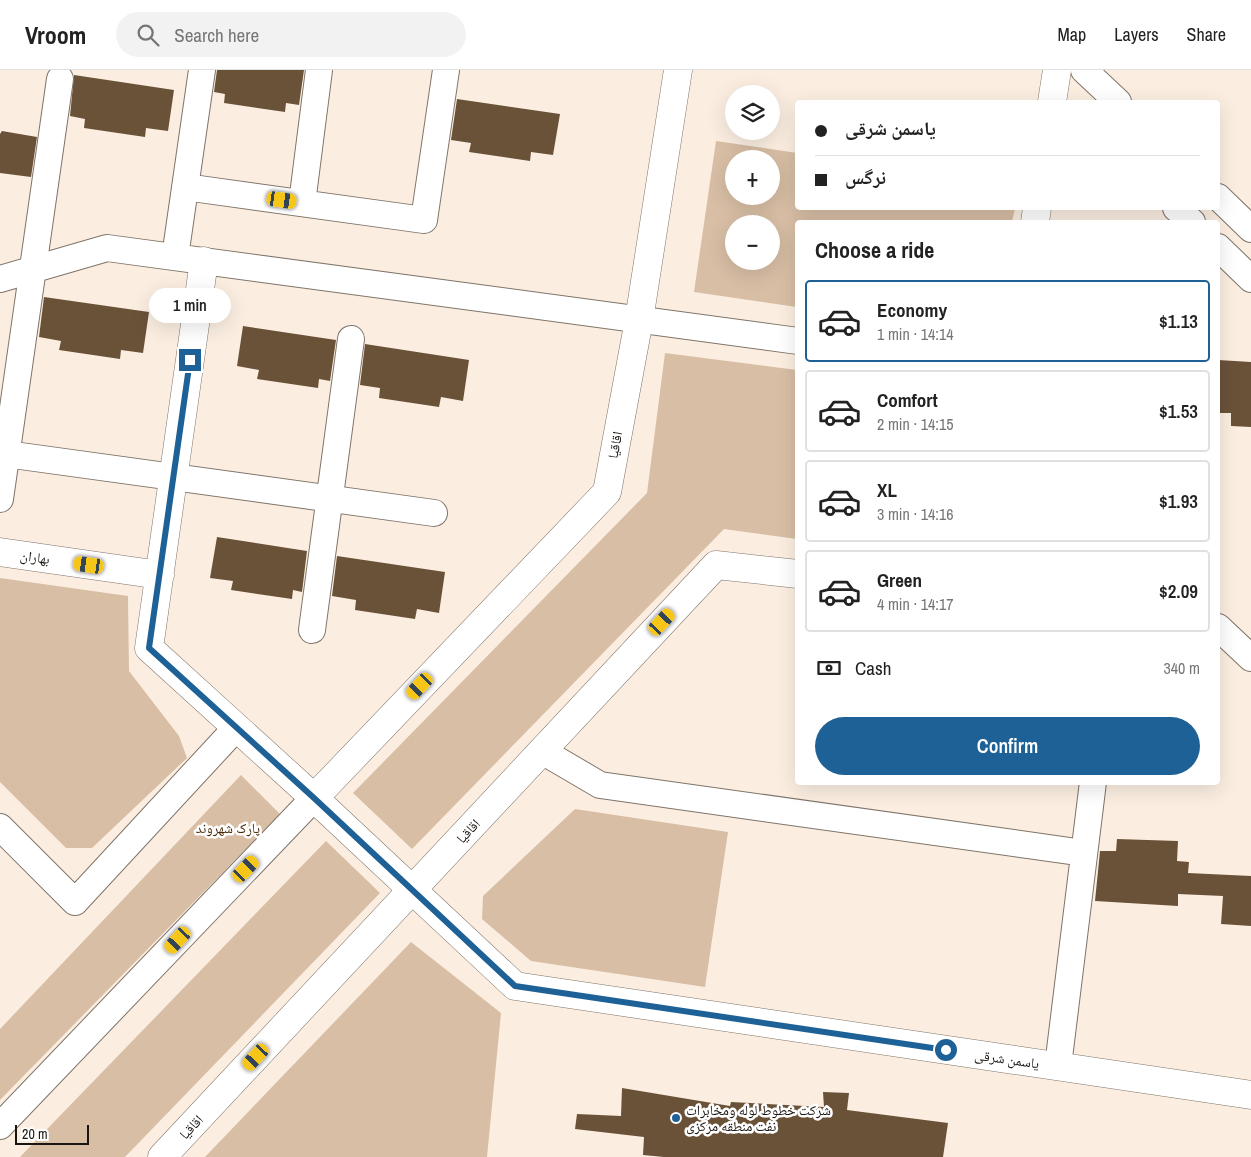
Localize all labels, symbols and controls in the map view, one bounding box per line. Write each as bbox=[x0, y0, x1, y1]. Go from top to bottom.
search box bbox=[116, 12, 466, 57]
text: Vroom bbox=[25, 19, 86, 51]
icon: search bbox=[134, 21, 162, 49]
text: Search here bbox=[174, 22, 259, 48]
text: Map bbox=[1058, 22, 1086, 47]
text: Layers bbox=[1114, 22, 1159, 47]
text: Share bbox=[1187, 22, 1226, 47]
map controls bbox=[725, 85, 780, 270]
button: layers bbox=[725, 85, 780, 140]
text: یاسمن شرقی bbox=[845, 115, 936, 141]
button: + bbox=[725, 150, 780, 205]
text: نرگس bbox=[845, 164, 886, 190]
car bbox=[266, 190, 297, 210]
button: − bbox=[725, 215, 780, 270]
text: Choose a ride bbox=[815, 235, 934, 265]
callout: 1 min bbox=[149, 288, 231, 322]
text: 1 min bbox=[173, 294, 207, 316]
text: Economy bbox=[877, 297, 947, 323]
icon: car bbox=[817, 299, 862, 344]
text: $1.13 bbox=[1159, 308, 1198, 334]
text: 1 min · 14:14 bbox=[877, 323, 954, 345]
route end bbox=[179, 349, 201, 371]
text: Comfort bbox=[877, 387, 938, 413]
icon: car bbox=[817, 389, 862, 434]
text: $1.53 bbox=[1159, 398, 1198, 424]
text: 2 min · 14:15 bbox=[877, 413, 954, 435]
street label: اقاقیا bbox=[604, 430, 626, 460]
text: XL bbox=[877, 477, 897, 503]
icon: car bbox=[817, 479, 862, 524]
text: $1.93 bbox=[1159, 488, 1198, 514]
text: 3 min · 14:16 bbox=[877, 503, 954, 525]
street label: بهاران bbox=[19, 546, 51, 568]
car bbox=[73, 555, 104, 575]
text: Green bbox=[877, 567, 922, 593]
icon: car bbox=[817, 569, 862, 614]
text: $2.09 bbox=[1159, 578, 1198, 604]
text: 4 min · 14:17 bbox=[877, 593, 954, 615]
car bbox=[646, 606, 677, 638]
icon: cash bbox=[815, 654, 843, 682]
text: Cash bbox=[855, 655, 891, 681]
text: 340 m bbox=[1164, 657, 1200, 679]
car bbox=[404, 670, 435, 702]
button: Confirm bbox=[815, 717, 1200, 775]
street label: اقاقیا bbox=[452, 815, 484, 847]
park label: پارک شهروند bbox=[196, 819, 260, 837]
car bbox=[230, 853, 261, 885]
car bbox=[162, 924, 193, 956]
route start bbox=[935, 1039, 957, 1061]
car bbox=[240, 1041, 271, 1073]
street label: یاسمن شرقی bbox=[974, 1046, 1041, 1072]
place label: شرکت خطوط لوله ومخابرات نفت منطقه مرکزی bbox=[686, 1101, 831, 1135]
street label: اقاقیا bbox=[175, 1111, 207, 1143]
marker: شرکت خطوط لوله ومخابرات نفت منطقه مرکزی bbox=[670, 1112, 682, 1124]
scale bar bbox=[15, 1122, 89, 1145]
text: 20 m bbox=[22, 1125, 48, 1143]

